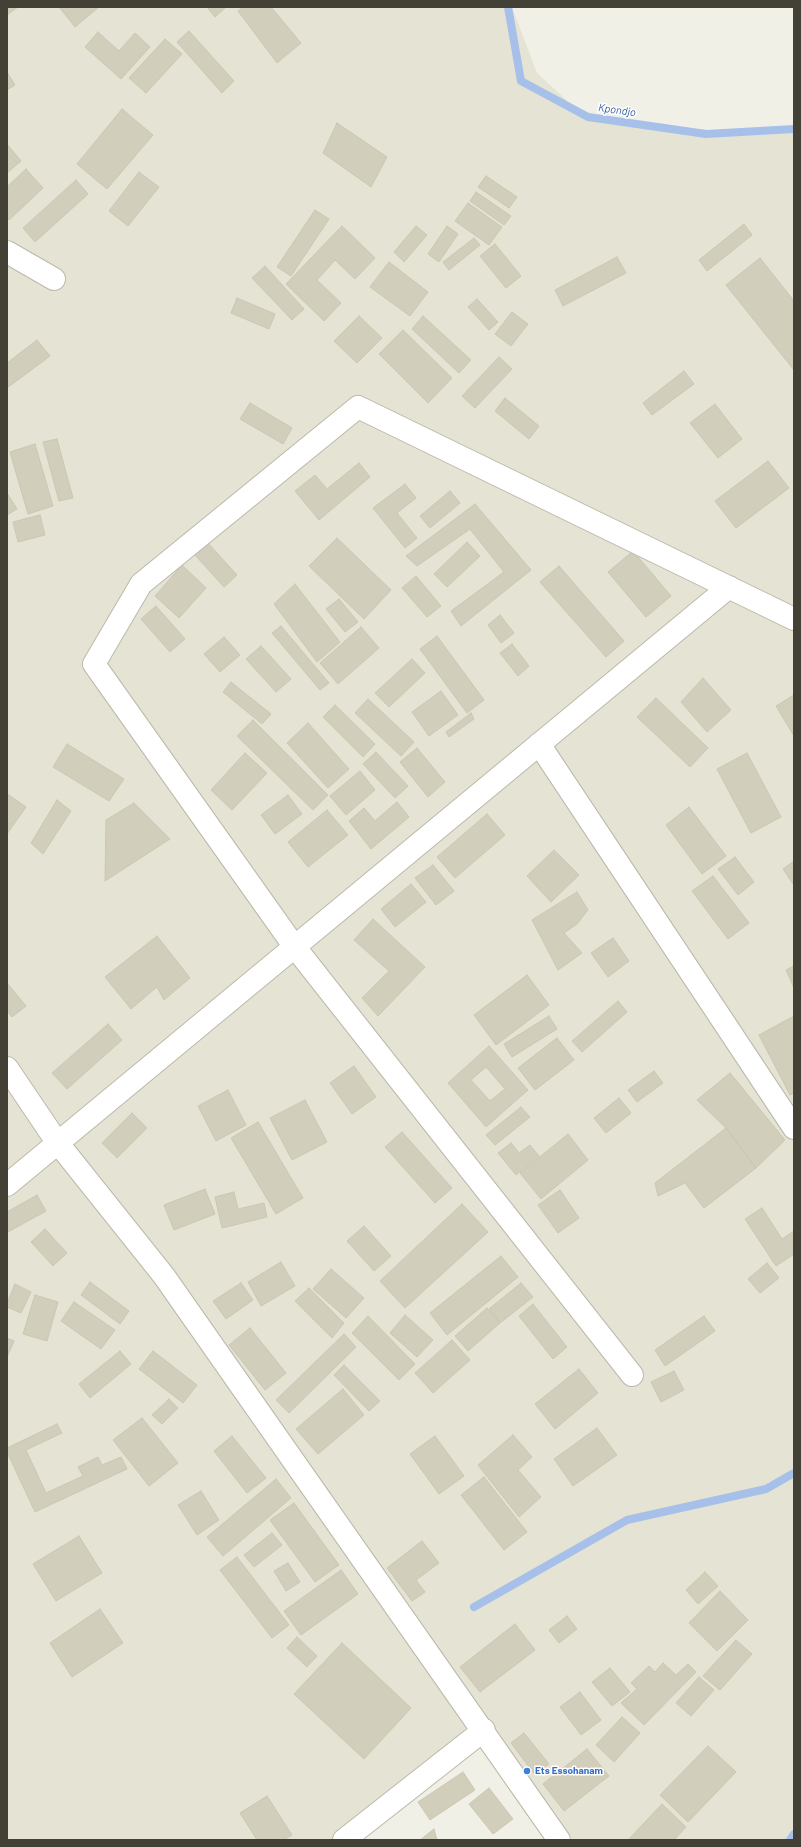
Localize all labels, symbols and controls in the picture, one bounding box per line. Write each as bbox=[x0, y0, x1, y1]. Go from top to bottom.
water label: Kpondjo bbox=[597, 101, 637, 119]
place label: Ets Essohanam bbox=[535, 1765, 603, 1777]
marker: Ets Essohanam bbox=[522, 1766, 532, 1776]

